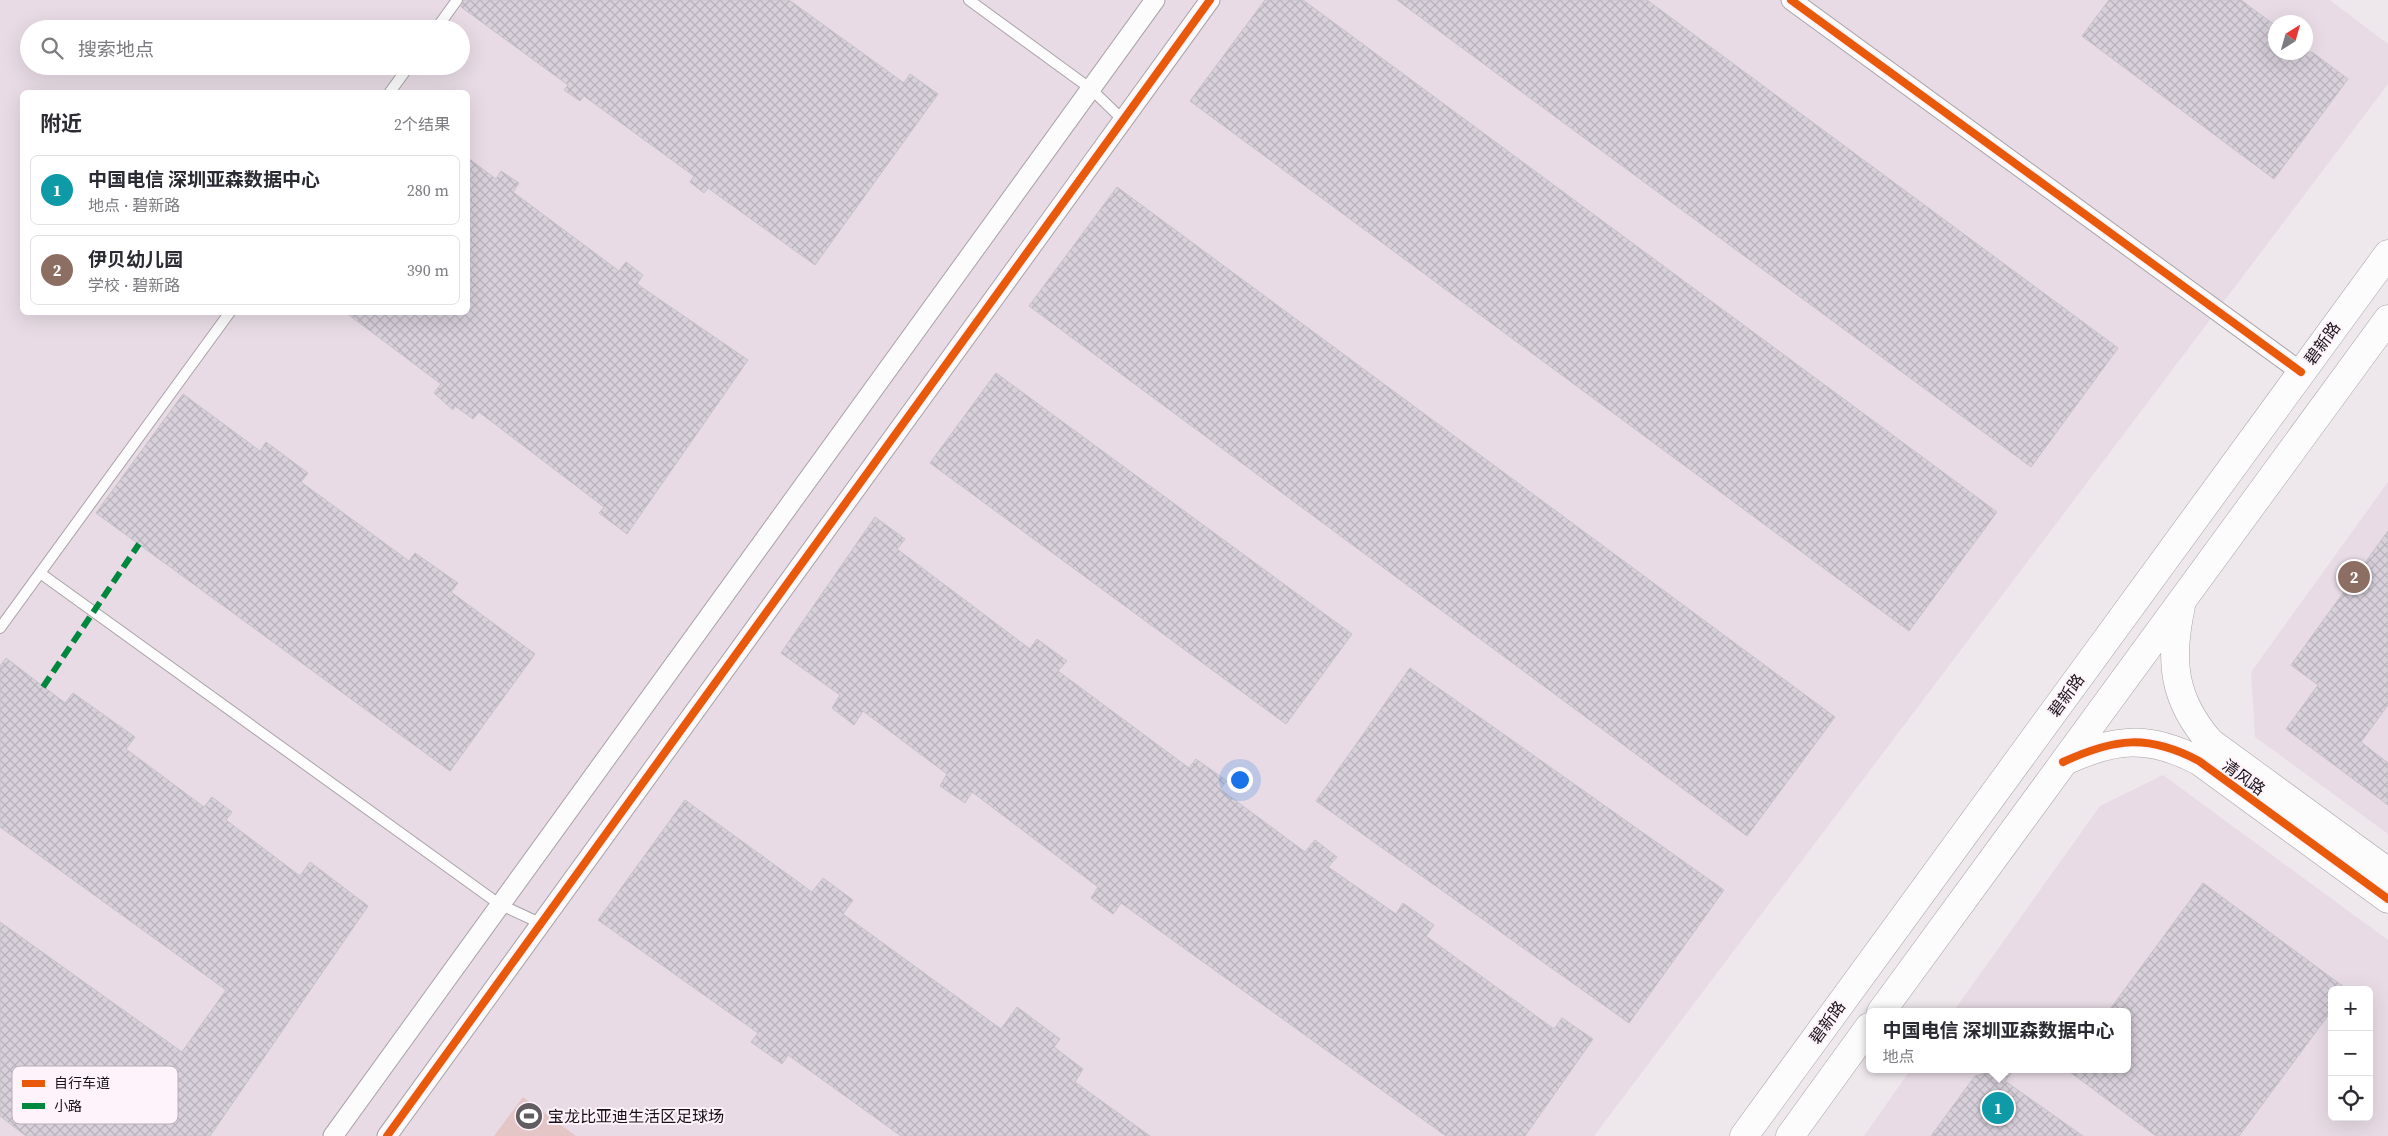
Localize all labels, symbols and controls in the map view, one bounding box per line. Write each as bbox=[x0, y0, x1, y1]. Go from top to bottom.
north arrow bbox=[2268, 15, 2313, 60]
search box bbox=[20, 20, 470, 75]
icon: search bbox=[38, 34, 66, 62]
text: 搜索地点 bbox=[78, 36, 154, 62]
text: 附近 bbox=[40, 109, 82, 138]
text: 2个结果 bbox=[394, 113, 450, 135]
text: 中国电信 深圳亚森数据中心 bbox=[88, 166, 320, 192]
text: 1 bbox=[53, 179, 61, 201]
text: 280 m bbox=[407, 179, 449, 201]
text: 地点 · 碧新路 bbox=[88, 194, 180, 216]
text: 伊贝幼儿园 bbox=[88, 246, 183, 272]
text: 2 bbox=[53, 259, 61, 281]
text: 390 m bbox=[407, 259, 449, 281]
text: 学校 · 碧新路 bbox=[88, 274, 180, 296]
street label: 碧新路 bbox=[2299, 317, 2345, 369]
pin: 2 bbox=[2338, 558, 2370, 596]
street label: 碧新路 bbox=[2043, 669, 2089, 721]
street label: 清风路 bbox=[2218, 754, 2270, 800]
your location bbox=[1227, 767, 1253, 793]
map controls bbox=[2328, 986, 2373, 1121]
button: + bbox=[2328, 986, 2373, 1031]
street label: 碧新路 bbox=[1804, 996, 1850, 1048]
popup bbox=[1866, 1008, 2131, 1073]
text: 中国电信 深圳亚森数据中心 bbox=[1882, 1017, 2115, 1043]
button: − bbox=[2328, 1031, 2373, 1076]
text: 地点 bbox=[1882, 1045, 1914, 1067]
legend bbox=[12, 1066, 178, 1124]
text: 自行车道 bbox=[54, 1073, 110, 1093]
button: locate bbox=[2328, 1076, 2373, 1121]
pin: 1 bbox=[1982, 1089, 2014, 1127]
text: 小路 bbox=[54, 1096, 82, 1116]
sports icon: 宝龙比亚迪生活区足球场 bbox=[514, 1101, 544, 1131]
place label: 宝龙比亚迪生活区足球场 bbox=[548, 1105, 724, 1127]

